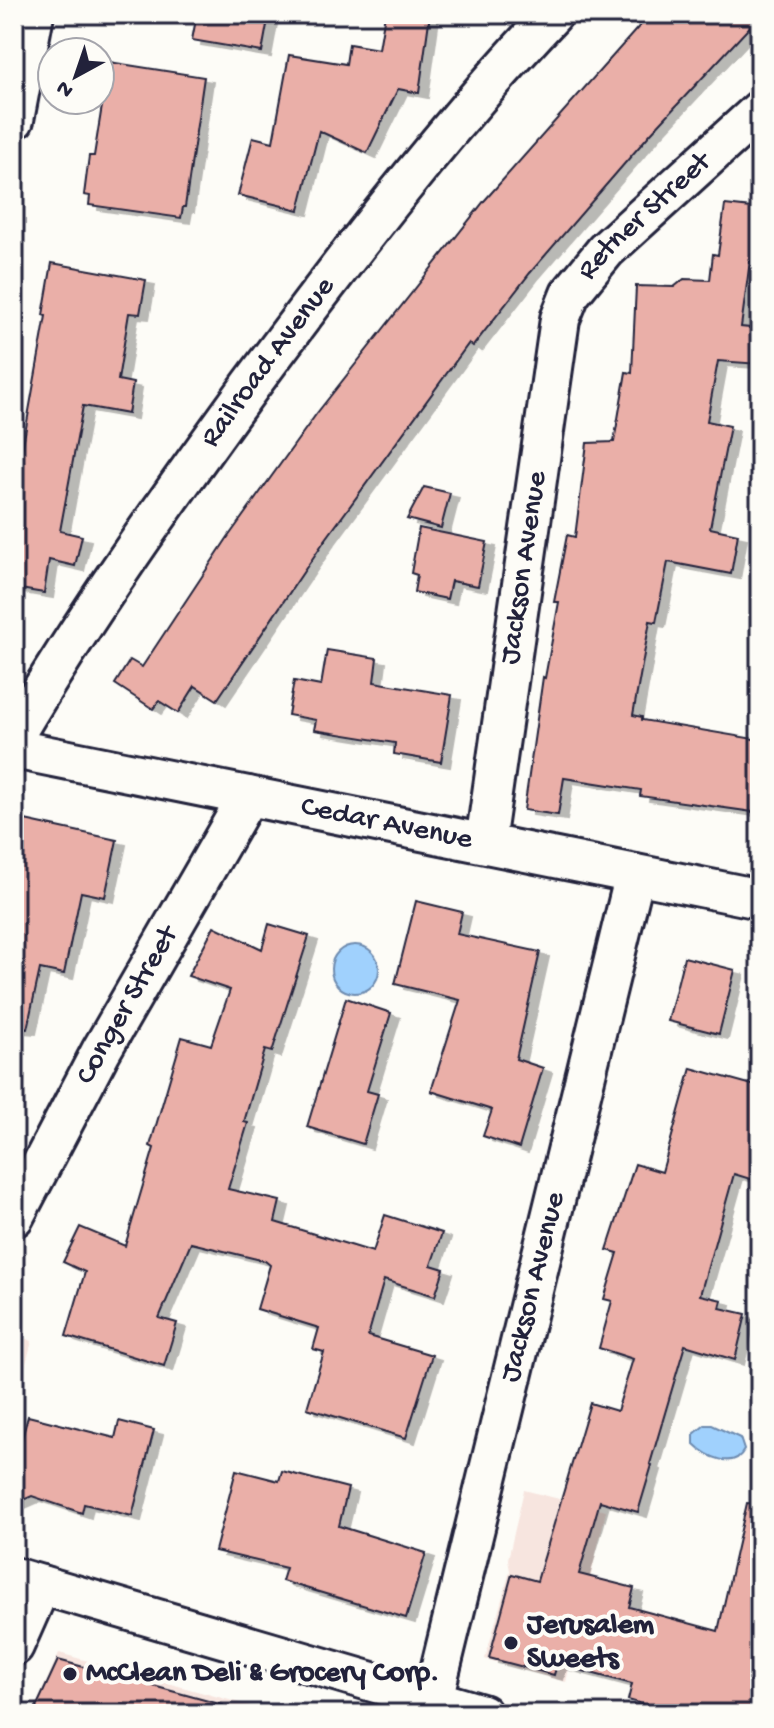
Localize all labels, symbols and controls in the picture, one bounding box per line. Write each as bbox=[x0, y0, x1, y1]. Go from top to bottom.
north arrow bbox=[36, 36, 116, 116]
text: N bbox=[52, 74, 80, 103]
street label: Retner Street bbox=[571, 143, 721, 288]
street label: Railroad Avenue bbox=[194, 270, 343, 455]
street label: Jackson Avenue bbox=[493, 469, 556, 666]
street label: Cedar Avenue bbox=[298, 790, 476, 858]
street label: Conger Street bbox=[69, 918, 188, 1091]
street label: Jackson Avenue bbox=[494, 1188, 574, 1386]
place label: Jerusalem Sweets bbox=[526, 1609, 655, 1678]
marker: Jerusalem Sweets bbox=[502, 1634, 520, 1652]
place label: McClean Deli & Grocery Corp. bbox=[86, 1657, 439, 1692]
marker: McClean Deli & Grocery Corp. bbox=[61, 1665, 79, 1683]

